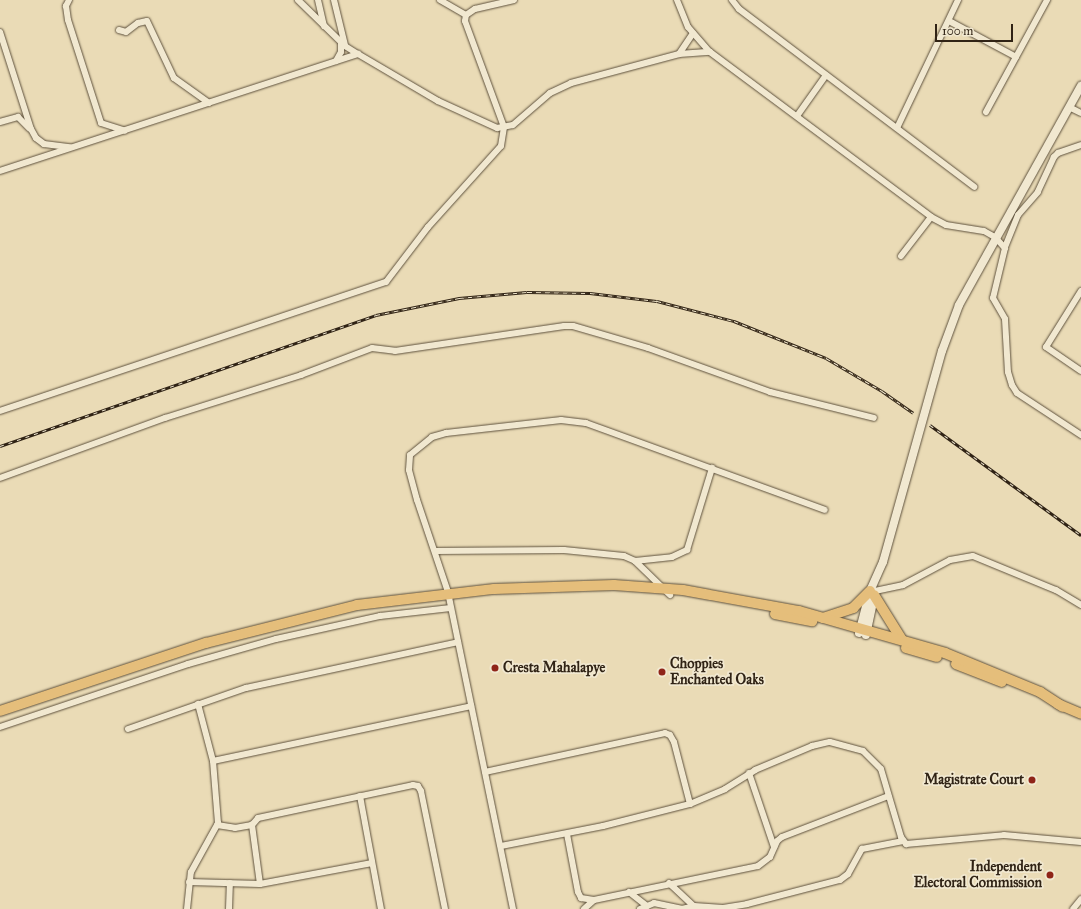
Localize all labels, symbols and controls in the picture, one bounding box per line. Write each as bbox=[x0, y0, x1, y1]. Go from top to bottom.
scale bar bbox=[937, 16, 1015, 42]
text: 100 m bbox=[942, 24, 973, 38]
place label: Choppies Enchanted Oaks bbox=[670, 656, 764, 688]
place label: Cresta Mahalapye bbox=[503, 660, 605, 676]
marker: Cresta Mahalapye bbox=[490, 663, 500, 673]
marker: Choppies Enchanted Oaks bbox=[657, 667, 667, 677]
place label: Magistrate Court bbox=[924, 772, 1024, 788]
marker: Magistrate Court bbox=[1027, 775, 1037, 785]
place label: Independent Electoral Commission bbox=[914, 859, 1042, 892]
marker: Independent Electoral Commission bbox=[1045, 870, 1055, 880]

